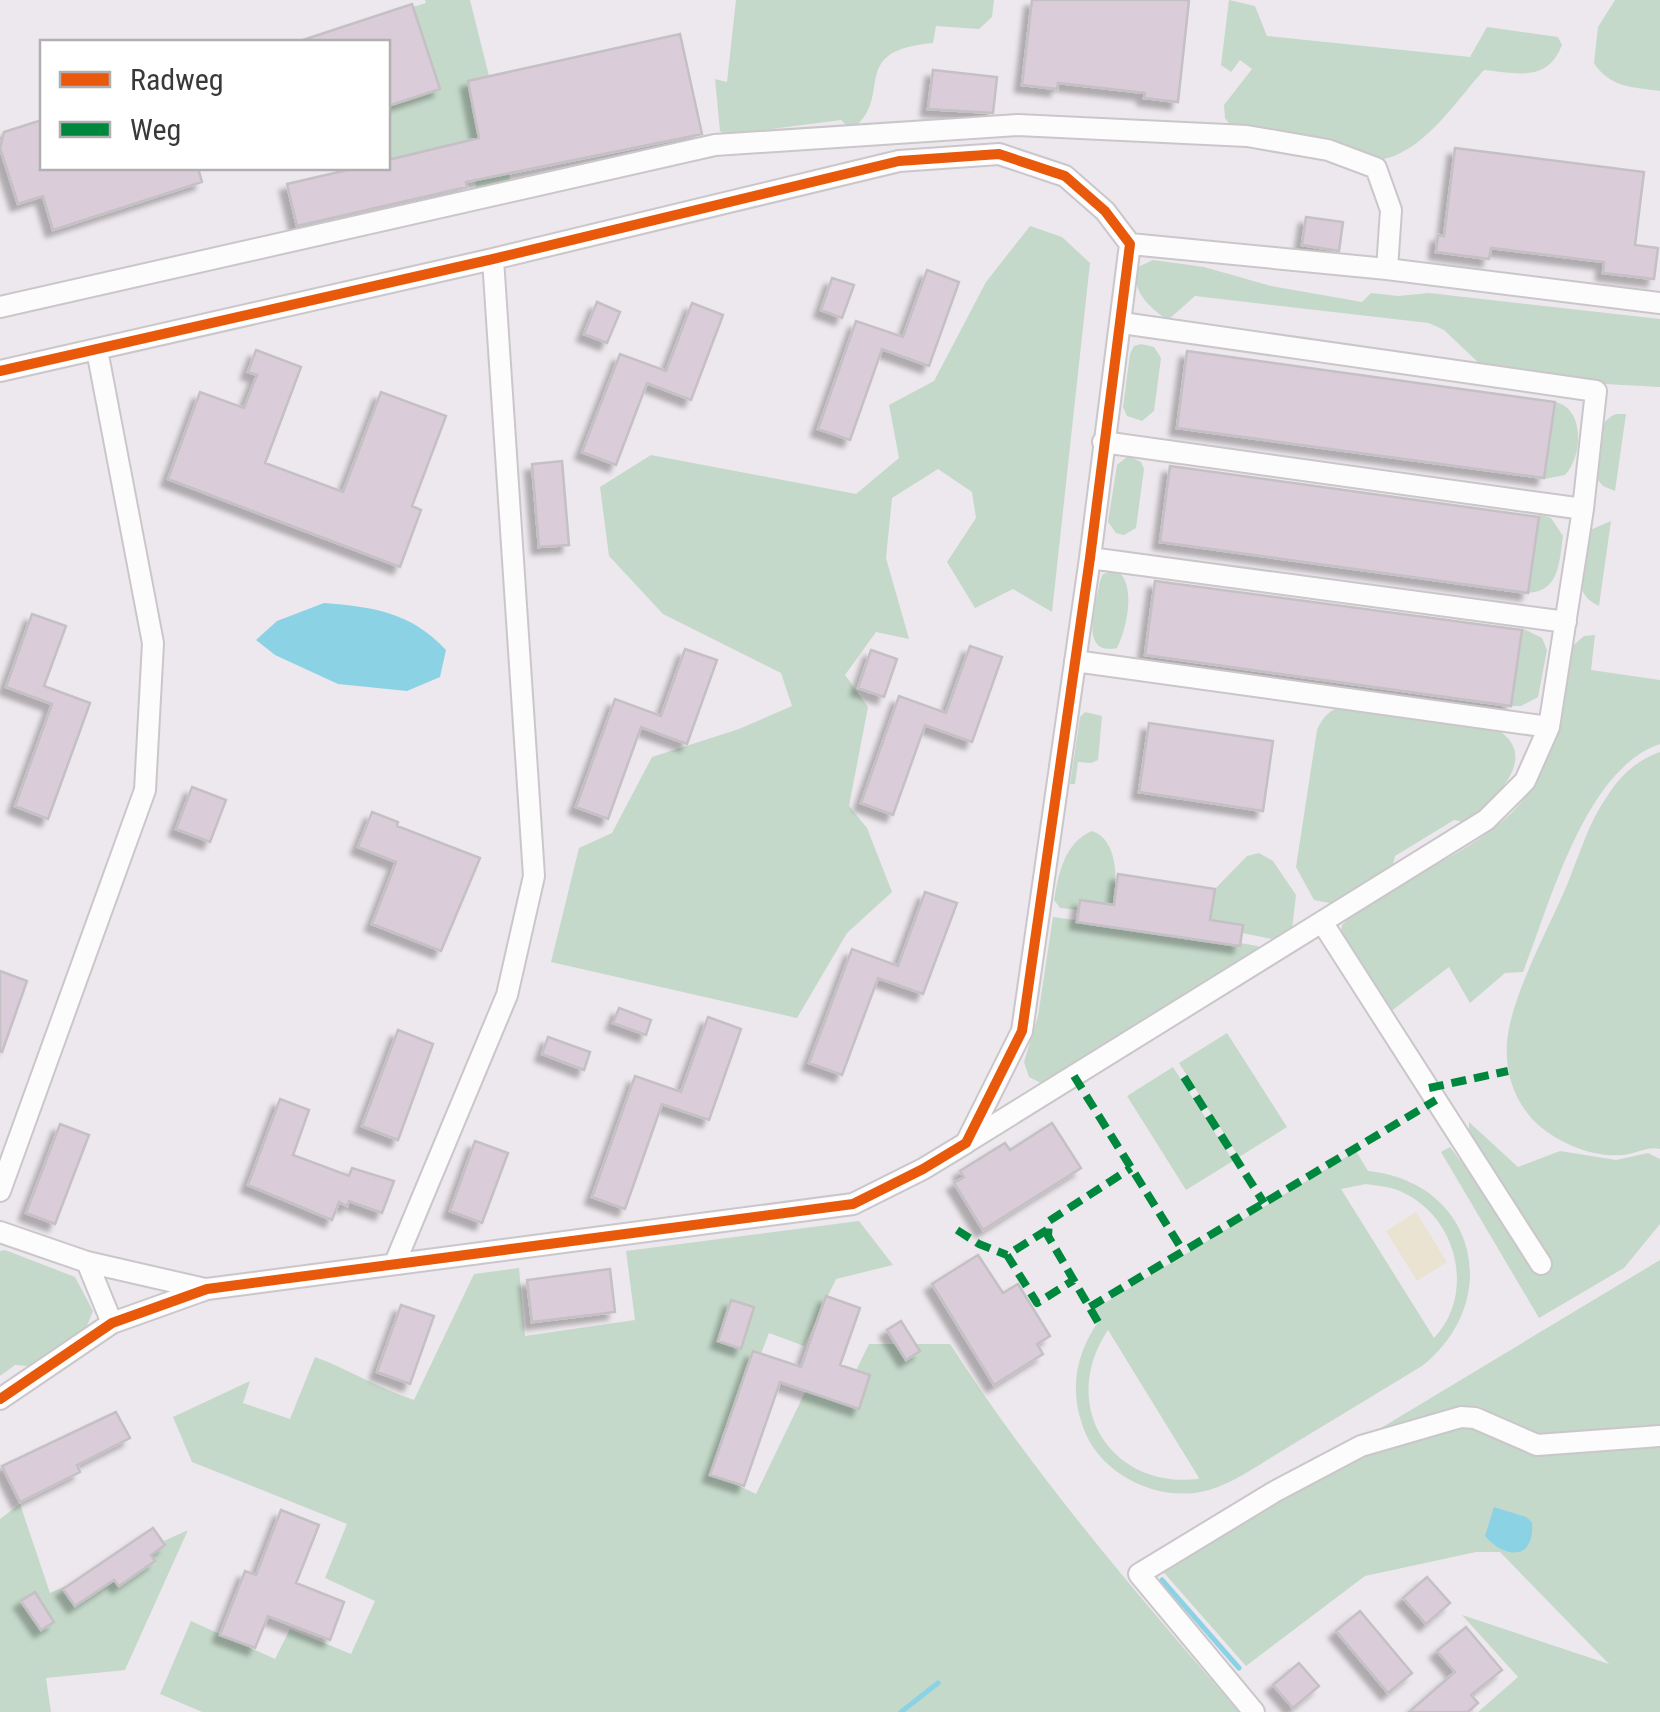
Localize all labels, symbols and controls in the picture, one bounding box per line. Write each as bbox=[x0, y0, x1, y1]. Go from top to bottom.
legend bbox=[40, 40, 390, 170]
text: Radweg bbox=[130, 62, 224, 97]
text: Weg bbox=[130, 112, 181, 147]

